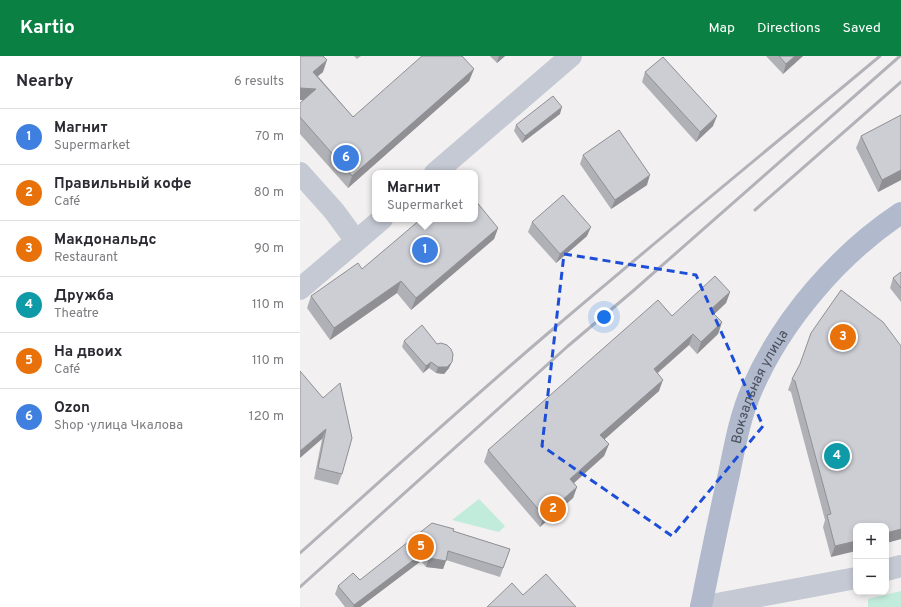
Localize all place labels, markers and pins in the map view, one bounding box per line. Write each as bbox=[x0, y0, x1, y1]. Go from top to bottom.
pin: 6 bbox=[333, 143, 359, 173]
pin: 1 bbox=[412, 235, 438, 265]
pin: 3 bbox=[830, 322, 856, 352]
pin: 4 bbox=[824, 441, 850, 471]
pin: 2 bbox=[540, 494, 566, 524]
pin: 5 bbox=[408, 532, 434, 562]

